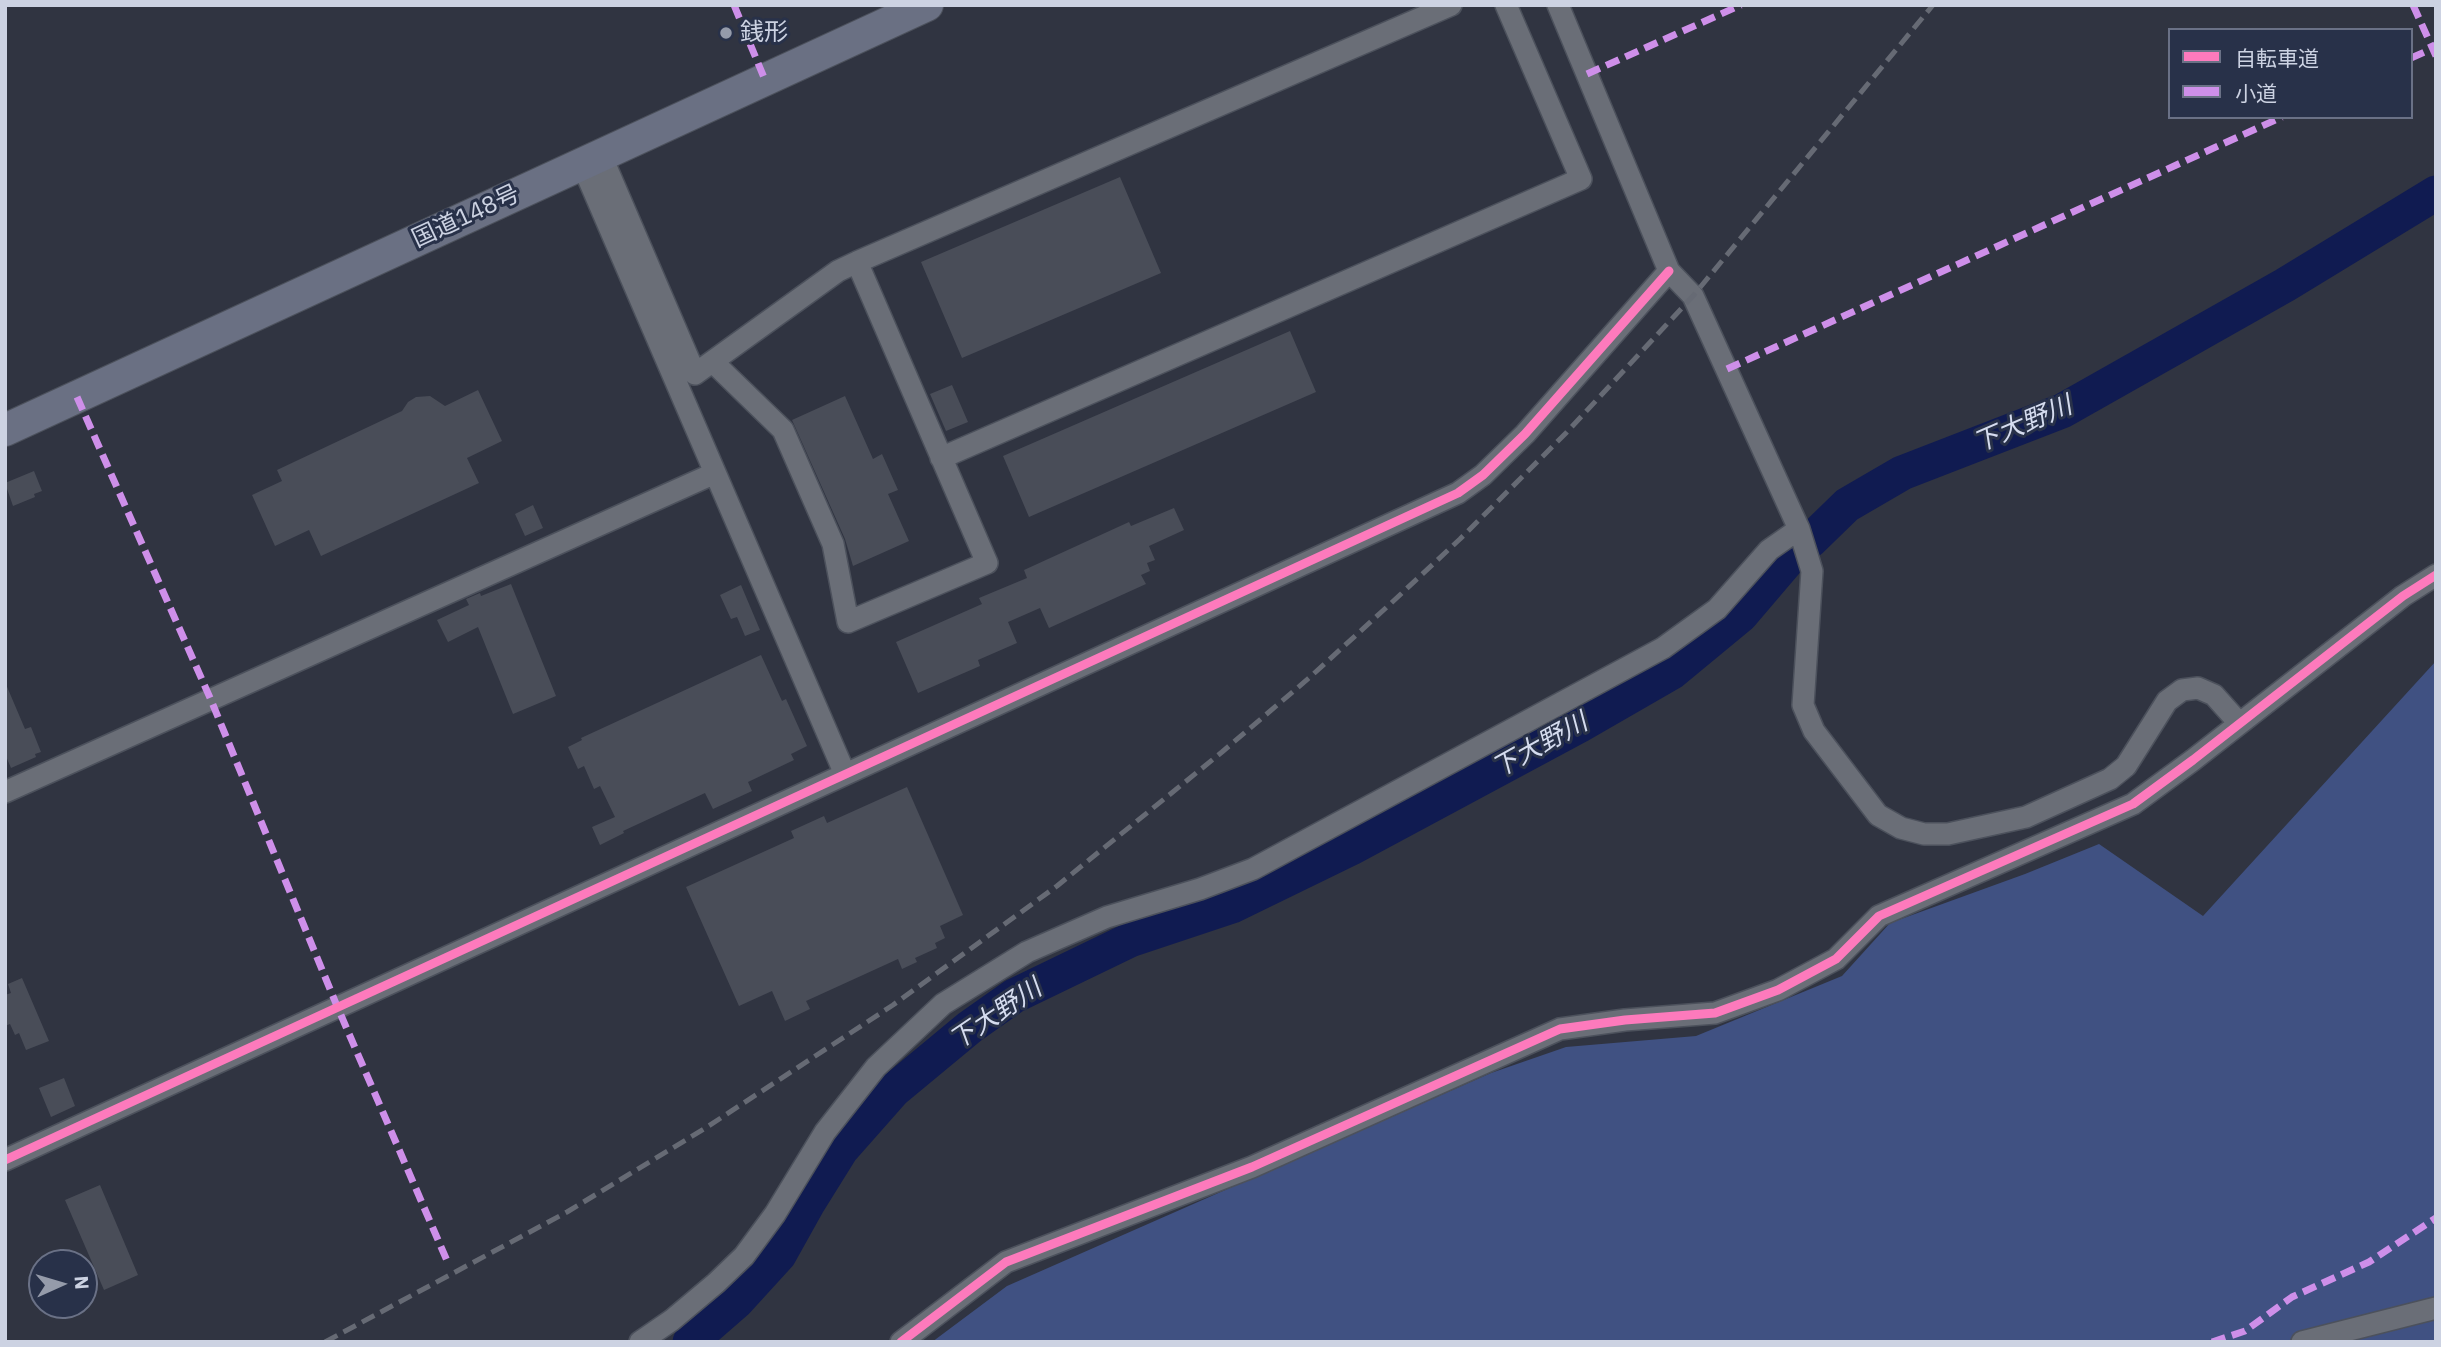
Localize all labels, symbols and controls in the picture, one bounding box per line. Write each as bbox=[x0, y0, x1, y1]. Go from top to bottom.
place label: 銭形 bbox=[740, 19, 788, 47]
marker: 銭形 bbox=[718, 25, 734, 41]
legend bbox=[2168, 28, 2413, 119]
text: 自転車道 bbox=[2235, 44, 2319, 72]
text: 小道 bbox=[2235, 79, 2277, 107]
street label: 国道148号 bbox=[408, 180, 524, 254]
water label: 下大野川 bbox=[1969, 390, 2077, 460]
water label: 下大野川 bbox=[1487, 707, 1593, 785]
water label: 下大野川 bbox=[944, 973, 1048, 1057]
north arrow bbox=[28, 1249, 98, 1319]
text: N bbox=[70, 1275, 94, 1290]

